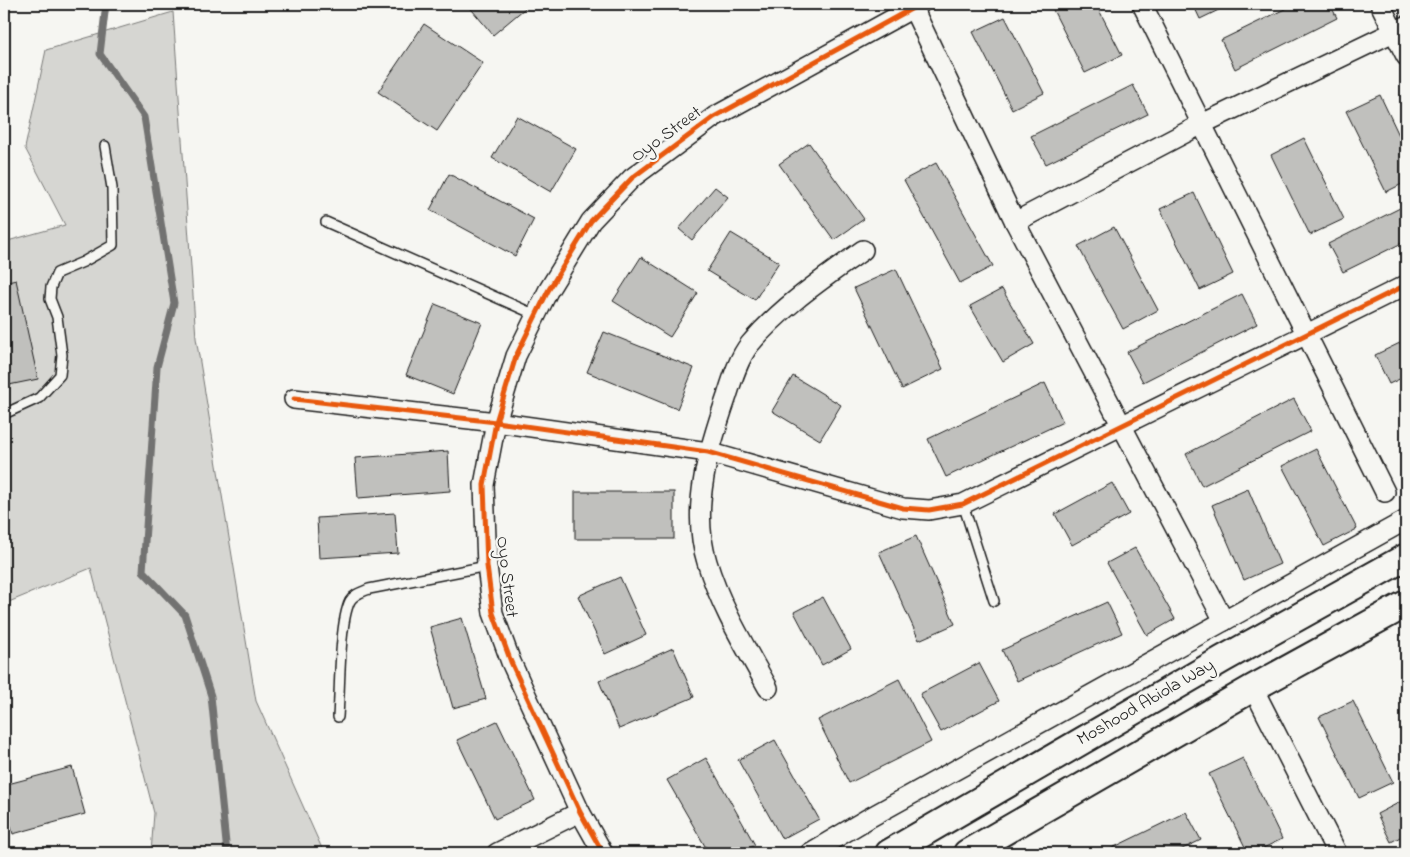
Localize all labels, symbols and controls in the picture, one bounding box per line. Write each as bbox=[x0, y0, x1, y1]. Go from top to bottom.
street label: Oyo Street bbox=[626, 101, 708, 169]
street label: Oyo Street bbox=[488, 535, 524, 619]
street label: Moshood Abiola Way bbox=[1072, 653, 1220, 753]

